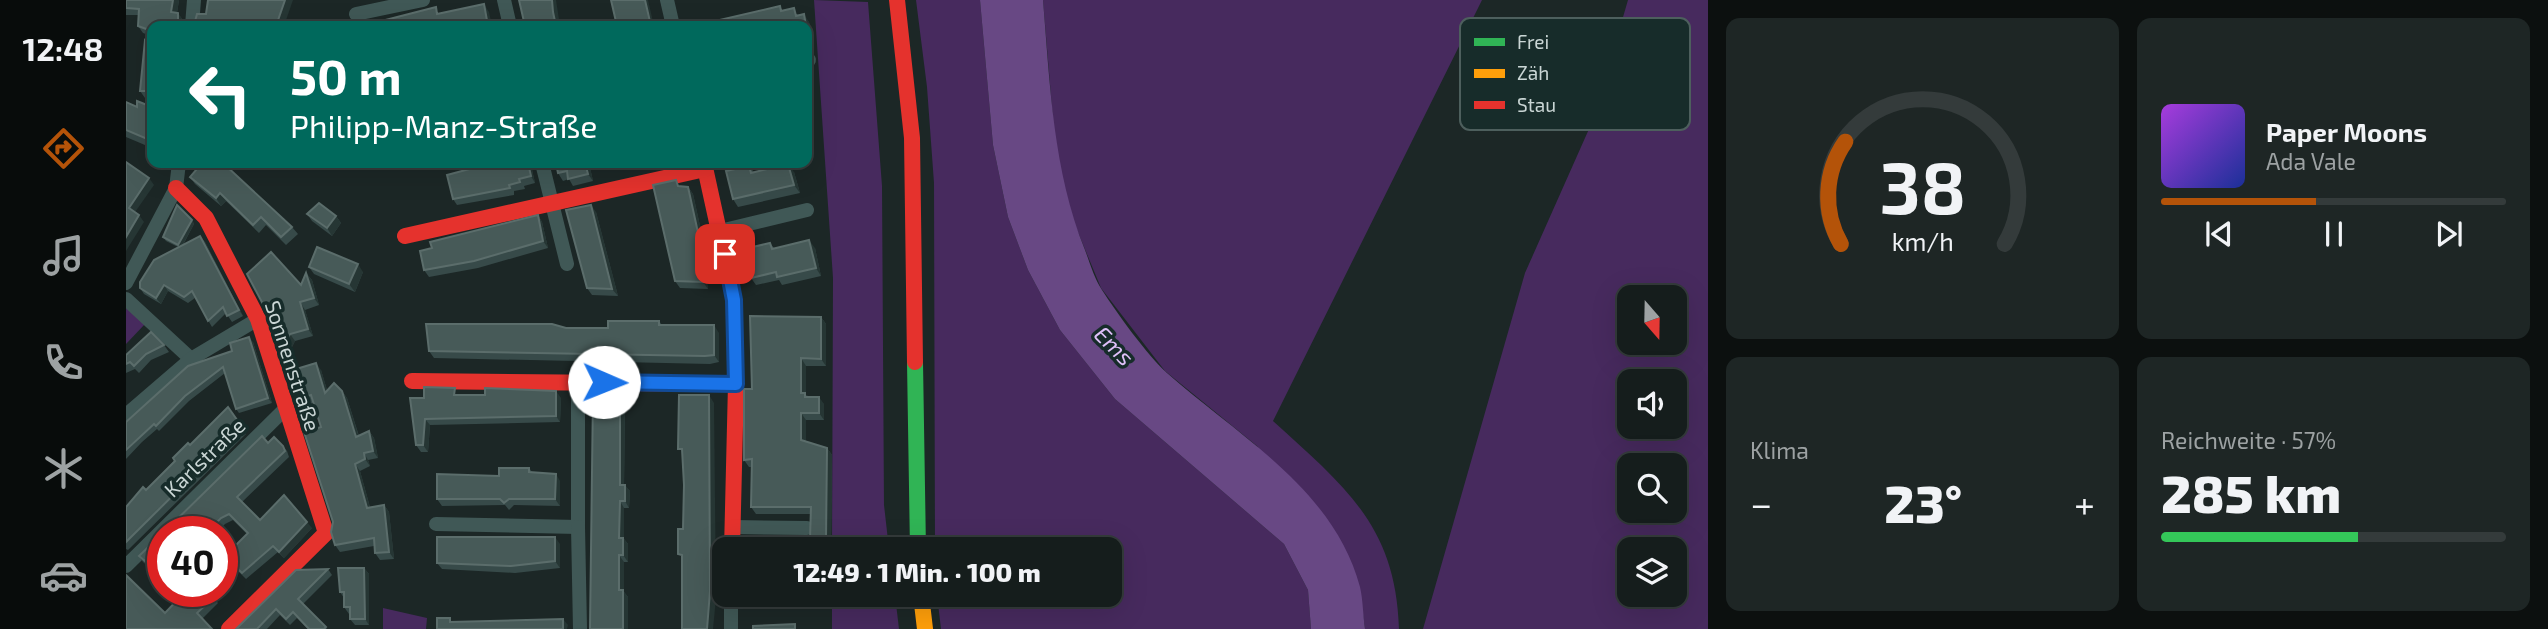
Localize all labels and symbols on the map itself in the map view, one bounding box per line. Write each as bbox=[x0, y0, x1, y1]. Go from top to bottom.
legend bbox=[1460, 18, 1690, 130]
text: Frei bbox=[1517, 30, 1549, 53]
text: Zäh bbox=[1517, 61, 1549, 84]
text: Stau bbox=[1517, 93, 1556, 116]
pin bbox=[695, 224, 755, 284]
north arrow bbox=[1617, 285, 1687, 355]
street label: Sonnenstraße bbox=[261, 297, 326, 434]
water label: Ems bbox=[1089, 320, 1140, 371]
position arrow bbox=[567, 345, 641, 419]
street label: Karlstraße bbox=[158, 412, 250, 502]
speed limit sign: 40 bbox=[147, 516, 238, 607]

